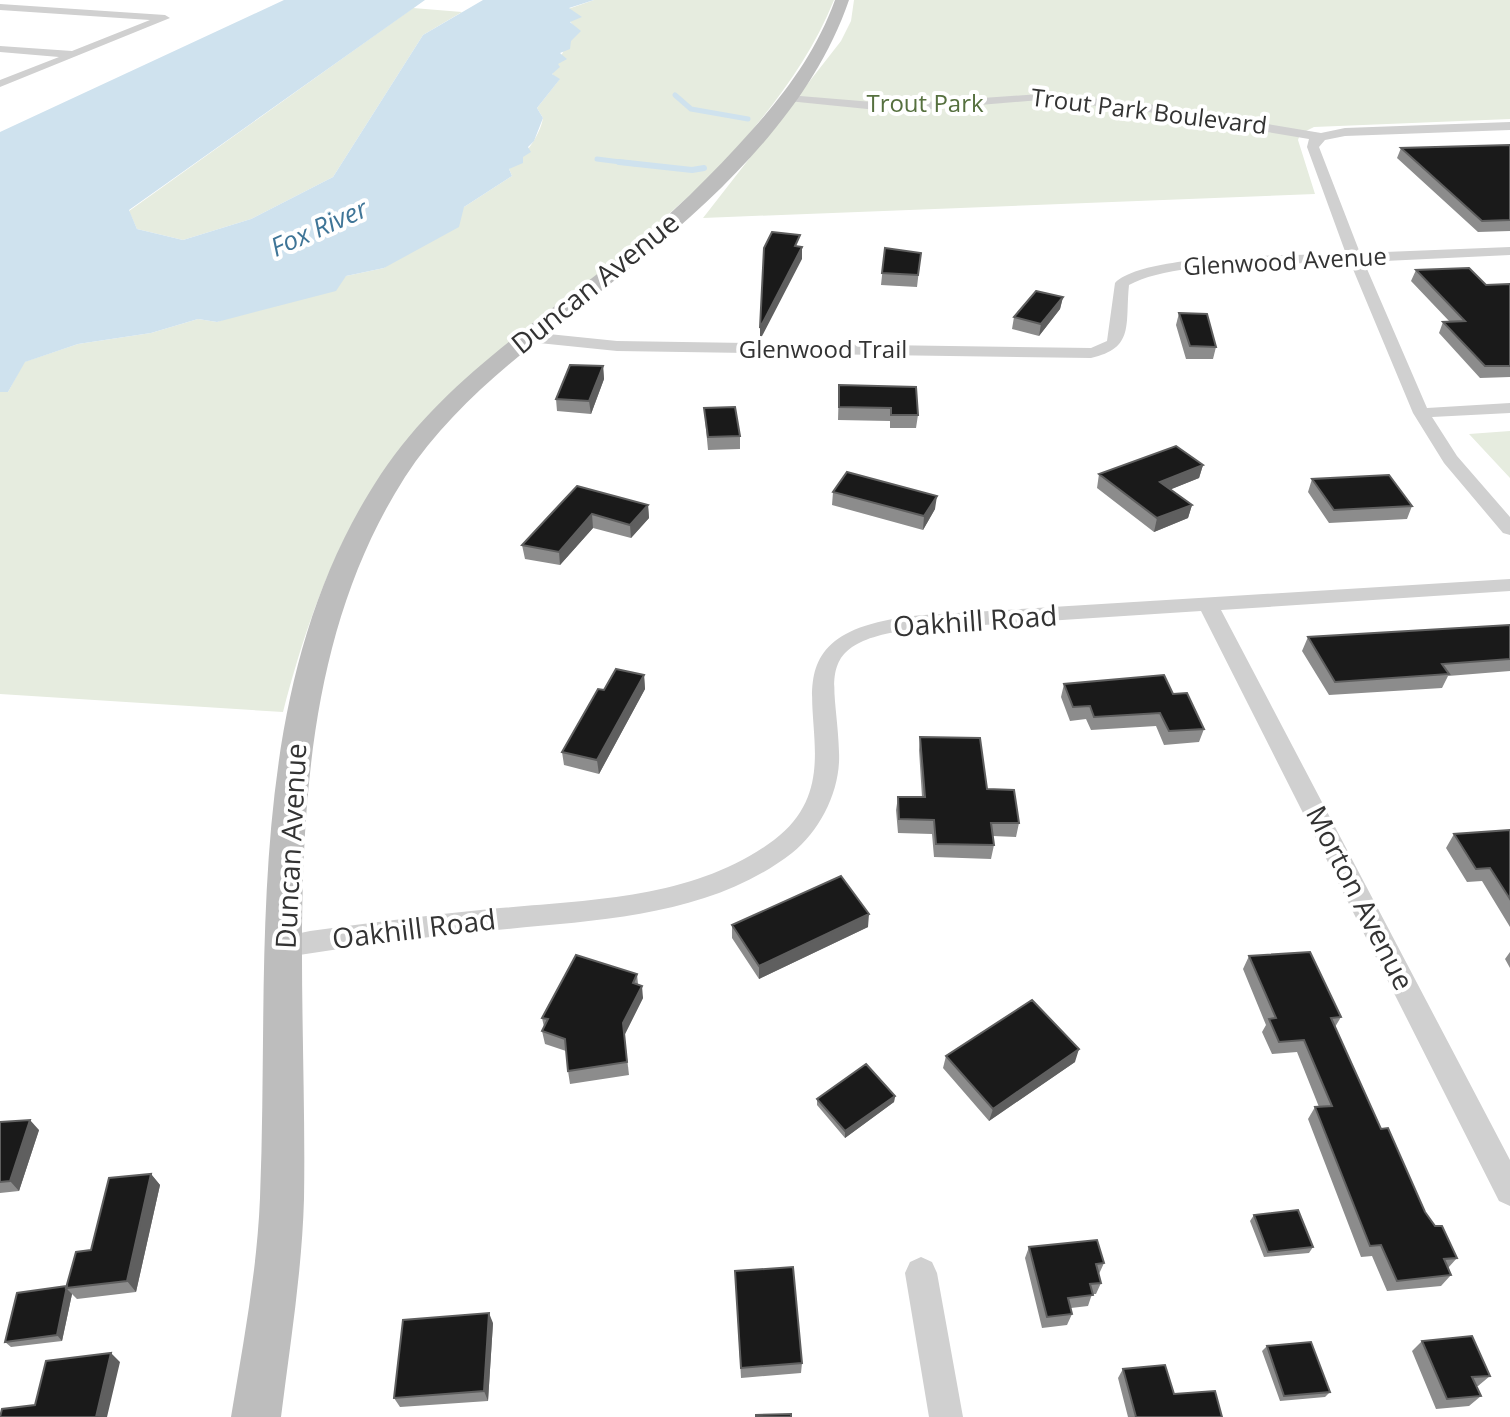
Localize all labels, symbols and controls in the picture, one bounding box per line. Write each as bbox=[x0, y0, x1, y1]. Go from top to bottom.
street label: Trout Park Boulevard bbox=[1029, 80, 1269, 141]
park label: Trout Park bbox=[866, 86, 984, 119]
water label: Fox River bbox=[264, 189, 375, 264]
street label: Duncan Avenue bbox=[503, 203, 686, 362]
street label: Glenwood Avenue bbox=[1182, 239, 1387, 282]
street label: Glenwood Trail bbox=[739, 332, 907, 365]
street label: Oakhill Road bbox=[892, 595, 1058, 645]
street label: Duncan Avenue bbox=[266, 742, 314, 950]
street label: Morton Avenue bbox=[1298, 799, 1424, 996]
street label: Oakhill Road bbox=[330, 899, 498, 957]

